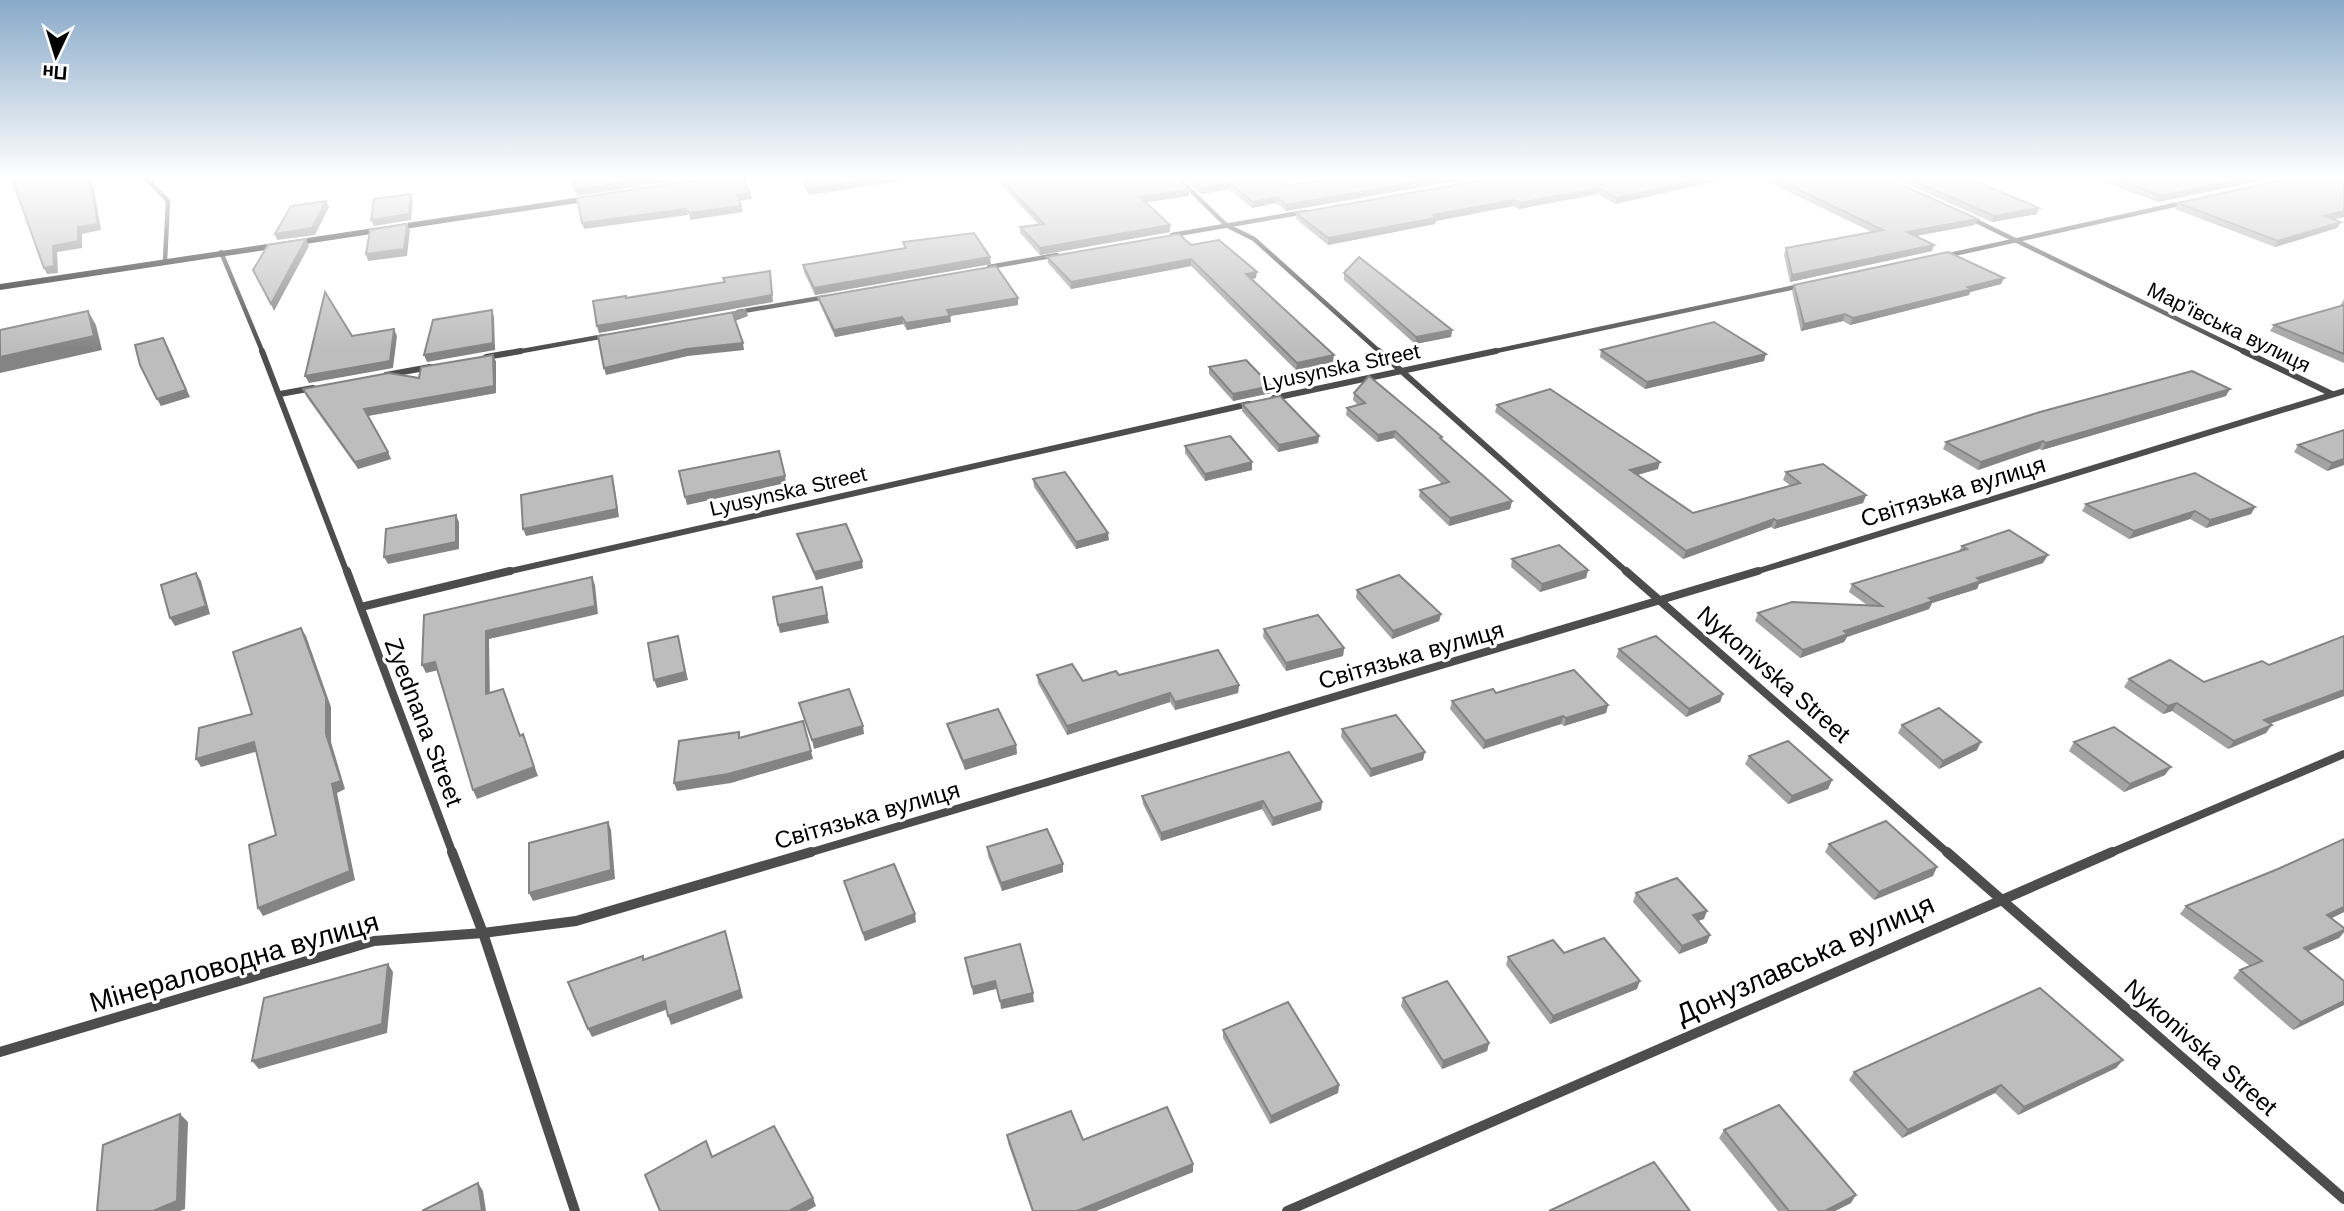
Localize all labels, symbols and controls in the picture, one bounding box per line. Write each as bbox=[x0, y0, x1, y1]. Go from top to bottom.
north arrow bbox=[21, 21, 91, 91]
text: Пн bbox=[42, 61, 68, 84]
street label: Мар'ївська вулиця bbox=[2144, 278, 2314, 376]
street label: Lyusynska Street bbox=[1260, 339, 1422, 395]
street label: Світязька вулиця bbox=[1857, 450, 2049, 532]
street label: Lyusynska Street bbox=[707, 462, 869, 520]
street label: Nykonivska Street bbox=[1692, 600, 1856, 748]
street label: Світязька вулиця bbox=[1315, 616, 1507, 694]
street label: Zyednana Street bbox=[380, 634, 469, 810]
street label: Світязька вулиця bbox=[771, 776, 963, 854]
street label: Донузлавська вулиця bbox=[1671, 888, 1939, 1030]
street label: Мінераловодна вулиця bbox=[86, 906, 382, 1018]
street label: Nykonivska Street bbox=[2119, 973, 2283, 1121]

